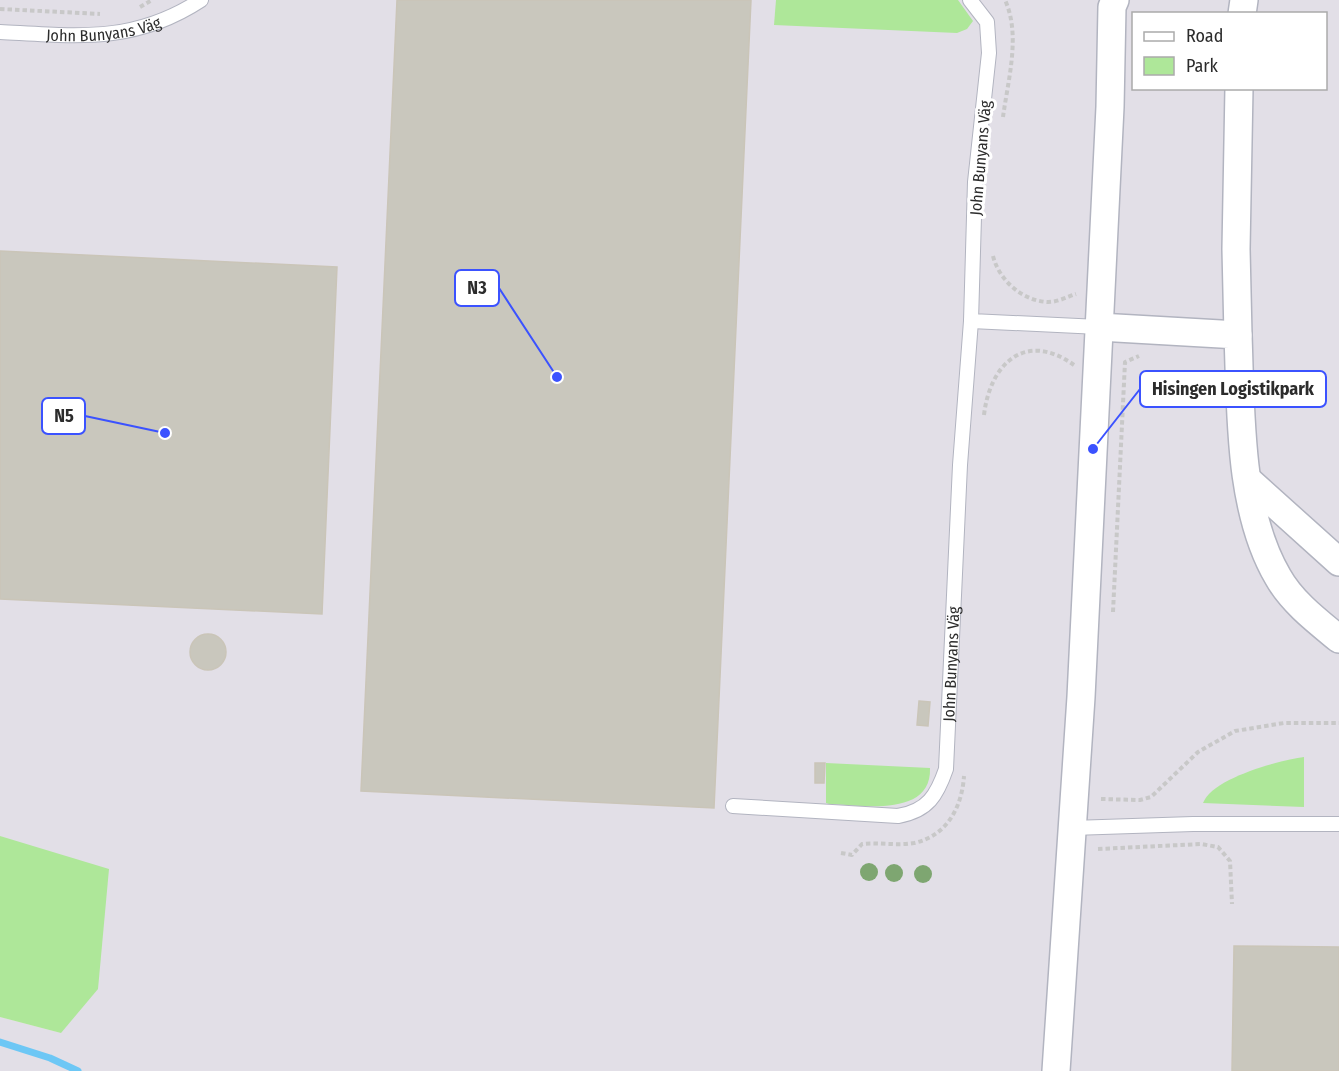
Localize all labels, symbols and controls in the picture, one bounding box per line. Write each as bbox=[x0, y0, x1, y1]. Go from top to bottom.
legend bbox=[1132, 12, 1327, 90]
street label: John Bunyans Väg bbox=[46, 13, 164, 45]
text: Road bbox=[1186, 25, 1223, 47]
text: Park bbox=[1186, 55, 1219, 77]
street label: John Bunyans Väg bbox=[966, 99, 995, 216]
callout: N3 bbox=[455, 270, 499, 306]
text: N3 bbox=[467, 277, 487, 299]
callout: Hisingen Logistikpark bbox=[1140, 371, 1326, 407]
text: Hisingen Logistikpark bbox=[1152, 378, 1315, 400]
callout: N5 bbox=[42, 398, 85, 434]
text: N5 bbox=[54, 405, 74, 427]
street label: John Bunyans Väg bbox=[939, 606, 963, 722]

